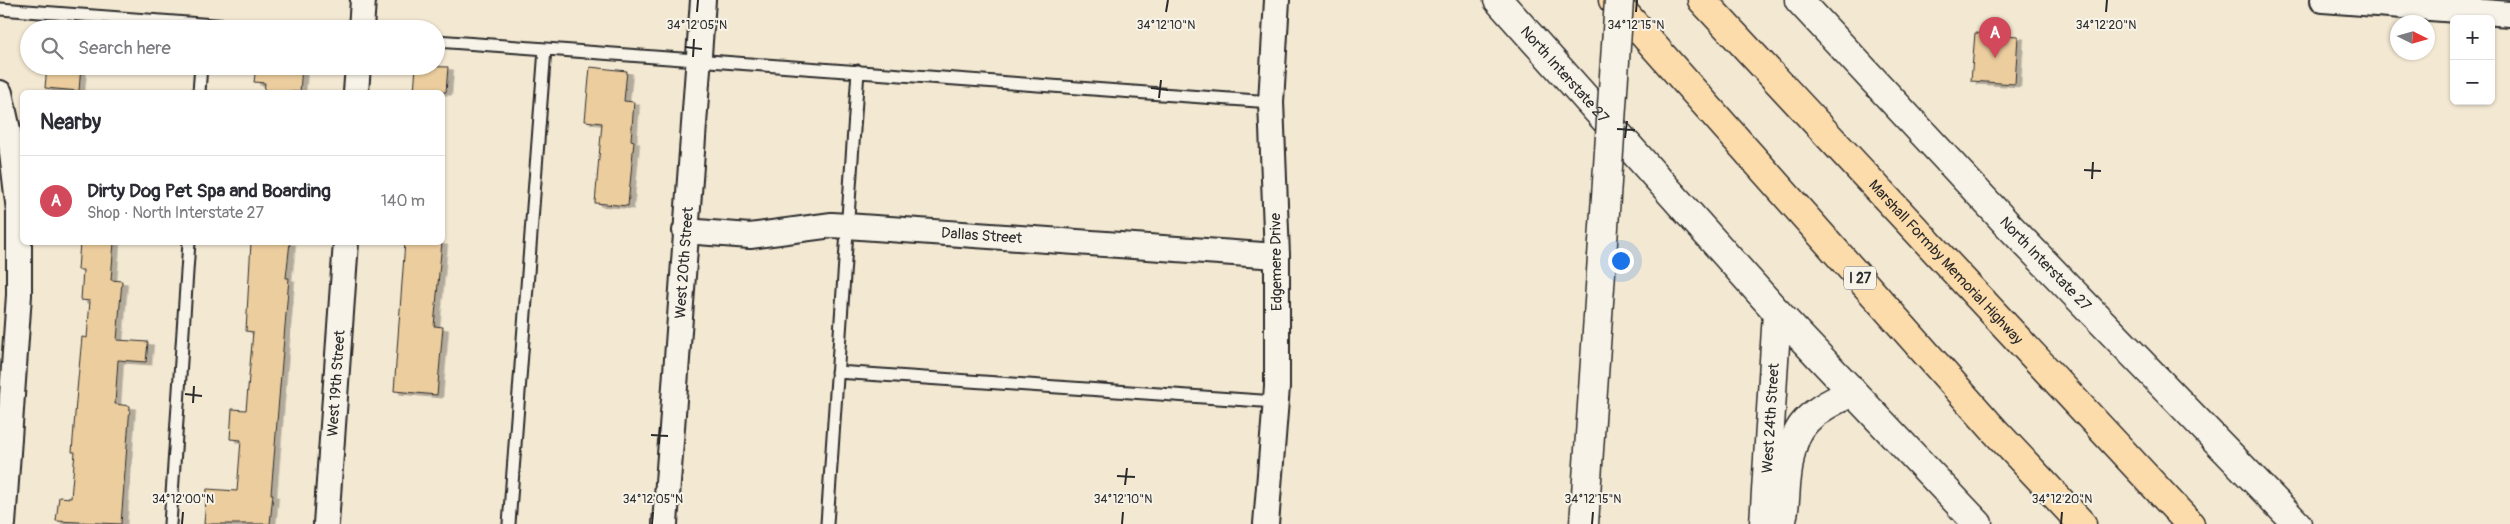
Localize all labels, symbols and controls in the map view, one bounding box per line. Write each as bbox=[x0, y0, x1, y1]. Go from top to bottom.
north arrow bbox=[2390, 15, 2435, 60]
map controls bbox=[2450, 15, 2495, 105]
button: + bbox=[2450, 15, 2495, 60]
pin: A bbox=[1979, 17, 2011, 58]
text: 34°12'05"N bbox=[667, 18, 727, 33]
text: 34°12'10"N bbox=[1137, 18, 1195, 33]
text: 34°12'15"N bbox=[1608, 18, 1664, 33]
text: 34°12'20"N bbox=[2076, 18, 2136, 33]
search box bbox=[20, 20, 445, 75]
street label: North Interstate 27 bbox=[1516, 22, 1613, 127]
icon: search bbox=[38, 34, 66, 62]
text: Search here bbox=[78, 36, 171, 60]
button: − bbox=[2450, 60, 2495, 105]
text: Nearby bbox=[40, 109, 101, 136]
street label: Marshall Formby Memorial Highway bbox=[1864, 176, 2027, 349]
text: Dirty Dog Pet Spa and Boarding bbox=[87, 179, 331, 203]
text: A bbox=[51, 191, 61, 211]
text: 140 m bbox=[381, 191, 425, 211]
text: Shop · North Interstate 27 bbox=[87, 203, 264, 223]
street label: West 20th Street bbox=[671, 205, 698, 319]
street label: Edgemere Drive bbox=[1266, 212, 1287, 311]
street label: North Interstate 27 bbox=[1995, 213, 2095, 315]
street label: Dallas Street bbox=[940, 224, 1024, 248]
your location bbox=[1608, 248, 1634, 274]
road number: I 27 bbox=[1844, 266, 1876, 290]
street label: West 19th Street bbox=[323, 328, 350, 437]
street label: West 24th Street bbox=[1758, 362, 1784, 474]
text: 34°12'00"N bbox=[152, 492, 214, 507]
text: 34°12'05"N bbox=[623, 492, 683, 507]
text: 34°12'10"N bbox=[1094, 492, 1152, 507]
text: 34°12'15"N bbox=[1565, 492, 1621, 507]
text: 34°12'20"N bbox=[2032, 492, 2092, 507]

